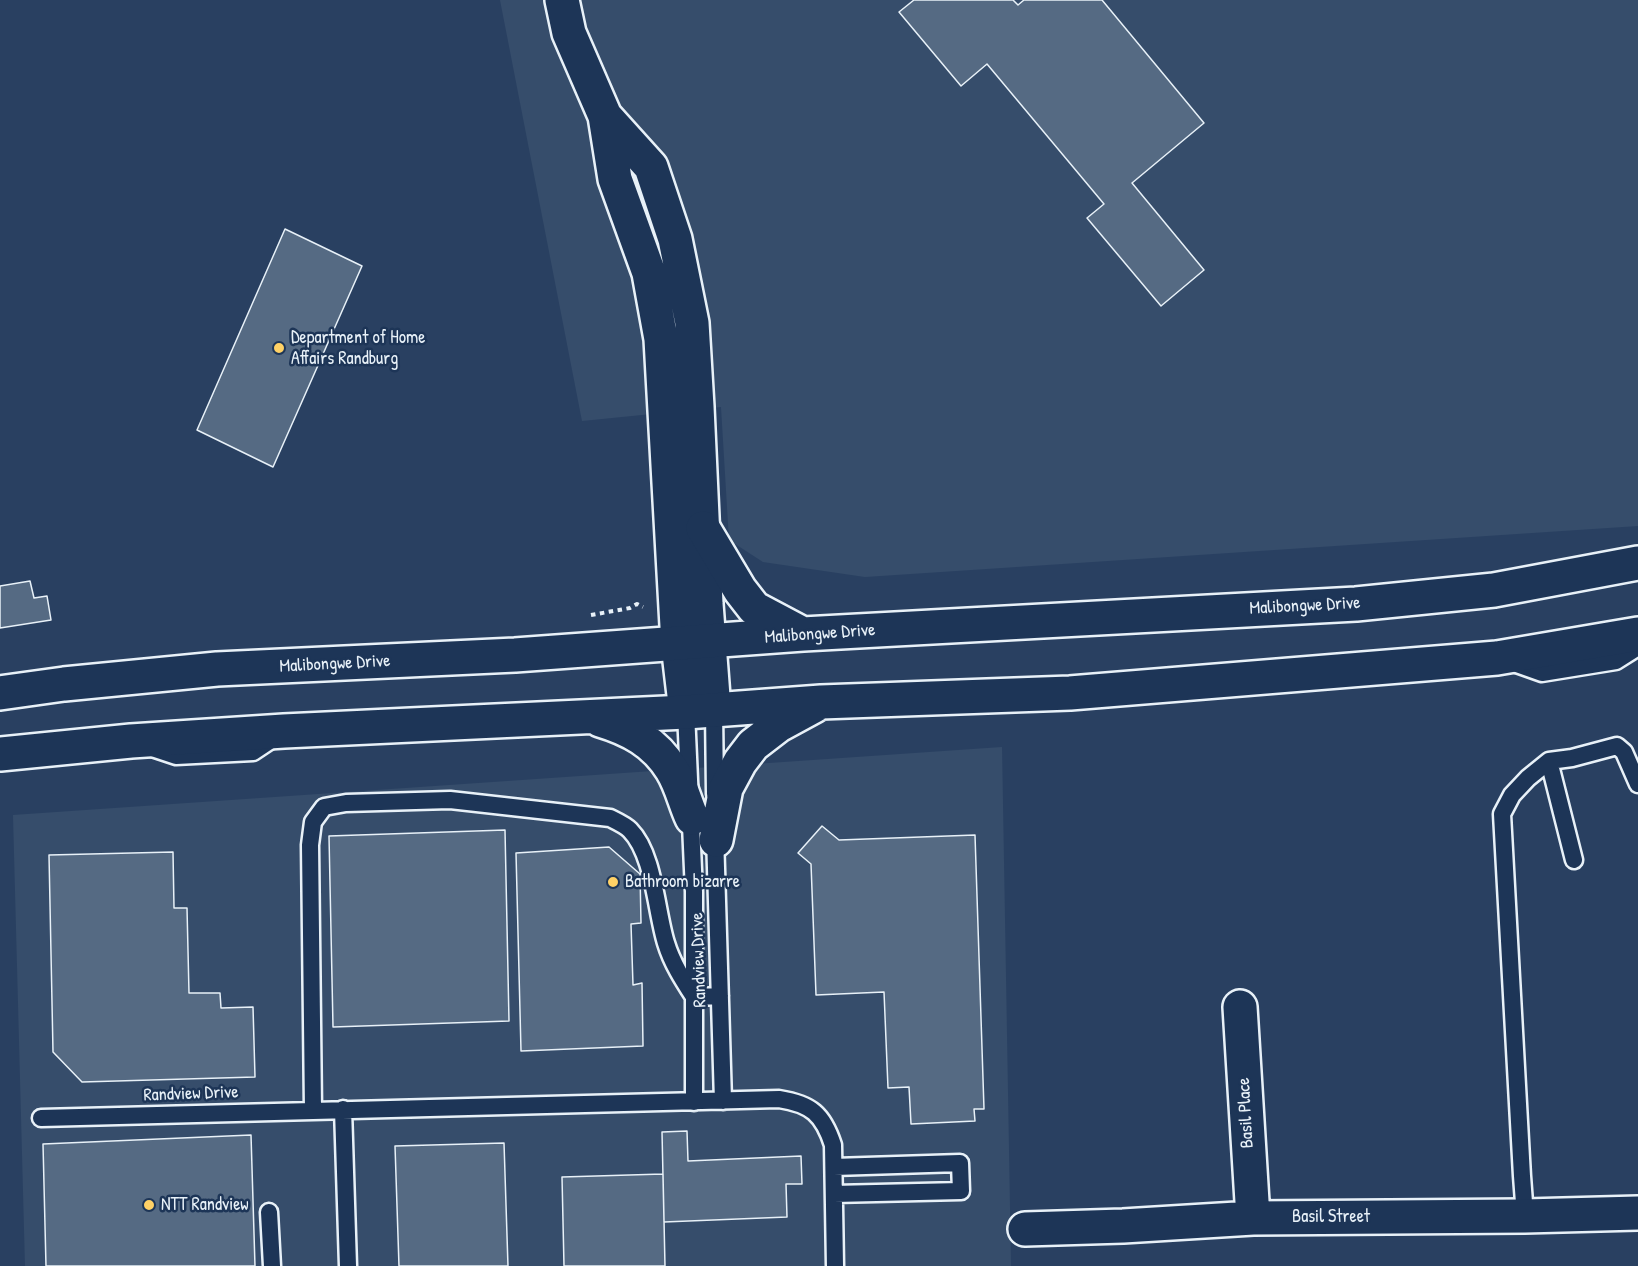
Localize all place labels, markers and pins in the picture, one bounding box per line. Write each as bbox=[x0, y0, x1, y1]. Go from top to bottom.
place label: Department of Home Affairs Randburg bbox=[291, 327, 425, 370]
marker: Department of Home Affairs Randburg bbox=[272, 341, 286, 355]
place label: Bathroom bizarre bbox=[625, 871, 740, 893]
marker: Bathroom bizarre bbox=[606, 875, 620, 889]
place label: NTT Randview bbox=[161, 1194, 249, 1216]
marker: NTT Randview bbox=[142, 1198, 156, 1212]

